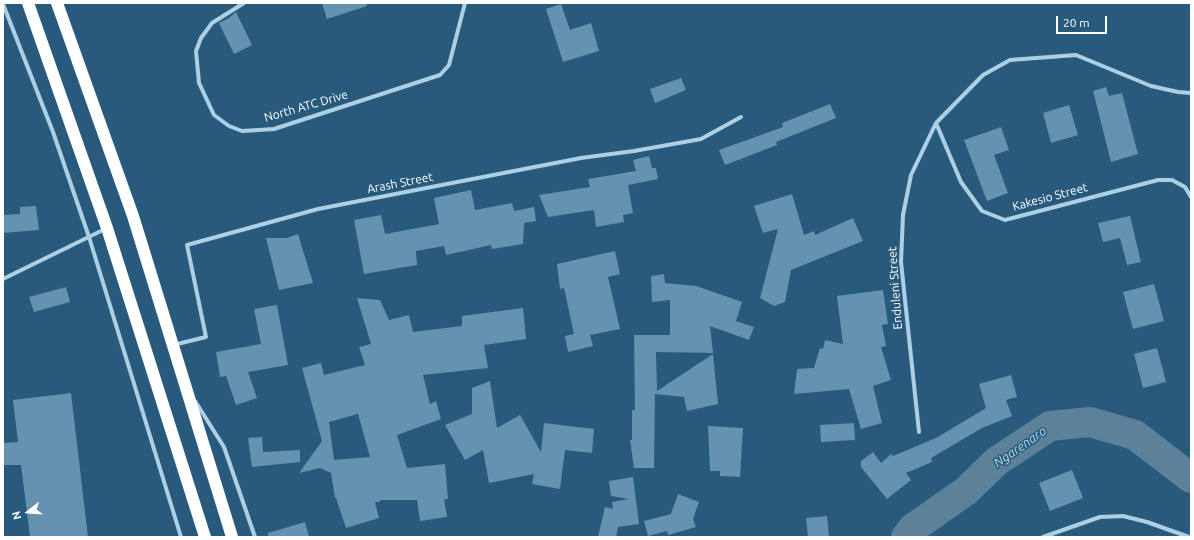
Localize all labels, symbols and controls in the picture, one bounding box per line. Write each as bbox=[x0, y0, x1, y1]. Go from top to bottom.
scale bar bbox=[1058, 8, 1109, 34]
text: 20 m bbox=[1063, 16, 1090, 29]
street label: North ATC Drive bbox=[262, 87, 350, 125]
street label: Arash Street bbox=[366, 170, 434, 196]
street label: Kakesio Street bbox=[1011, 180, 1089, 214]
street label: Enduleni Street bbox=[885, 246, 905, 330]
water label: Ngarenaro bbox=[991, 423, 1049, 471]
north arrow bbox=[8, 492, 48, 532]
text: N bbox=[10, 510, 23, 521]

